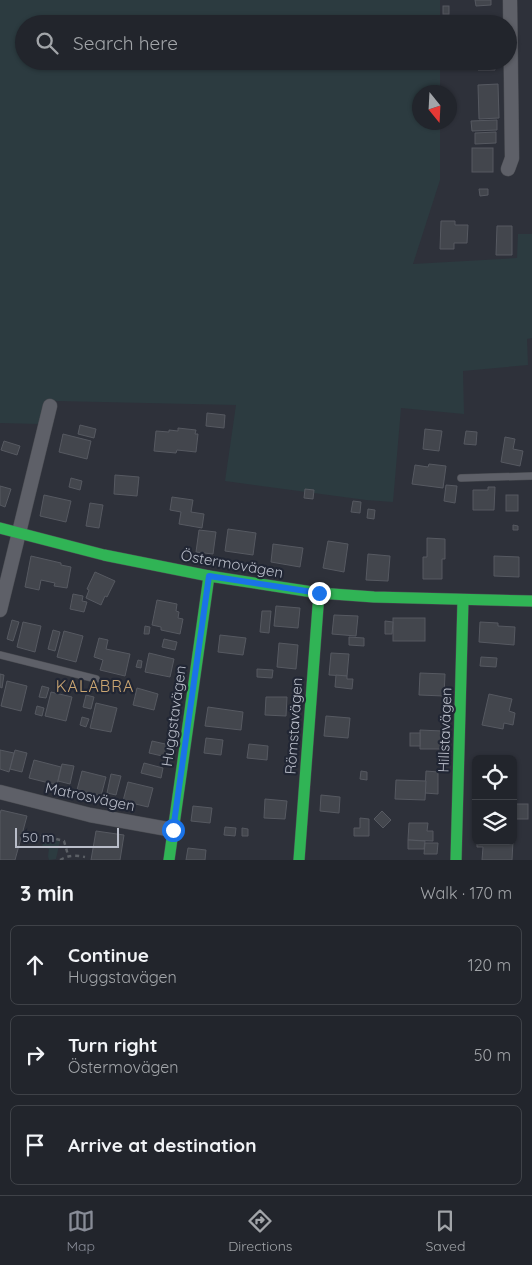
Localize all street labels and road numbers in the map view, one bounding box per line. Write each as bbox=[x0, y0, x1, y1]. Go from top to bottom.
street label: Östermovägen bbox=[179, 545, 285, 582]
street label: Huggstavägen bbox=[157, 664, 190, 768]
street label: Römstavägen bbox=[281, 677, 306, 775]
street label: Hillstavägen bbox=[434, 687, 455, 773]
street label: Matrosvägen bbox=[43, 778, 137, 815]

